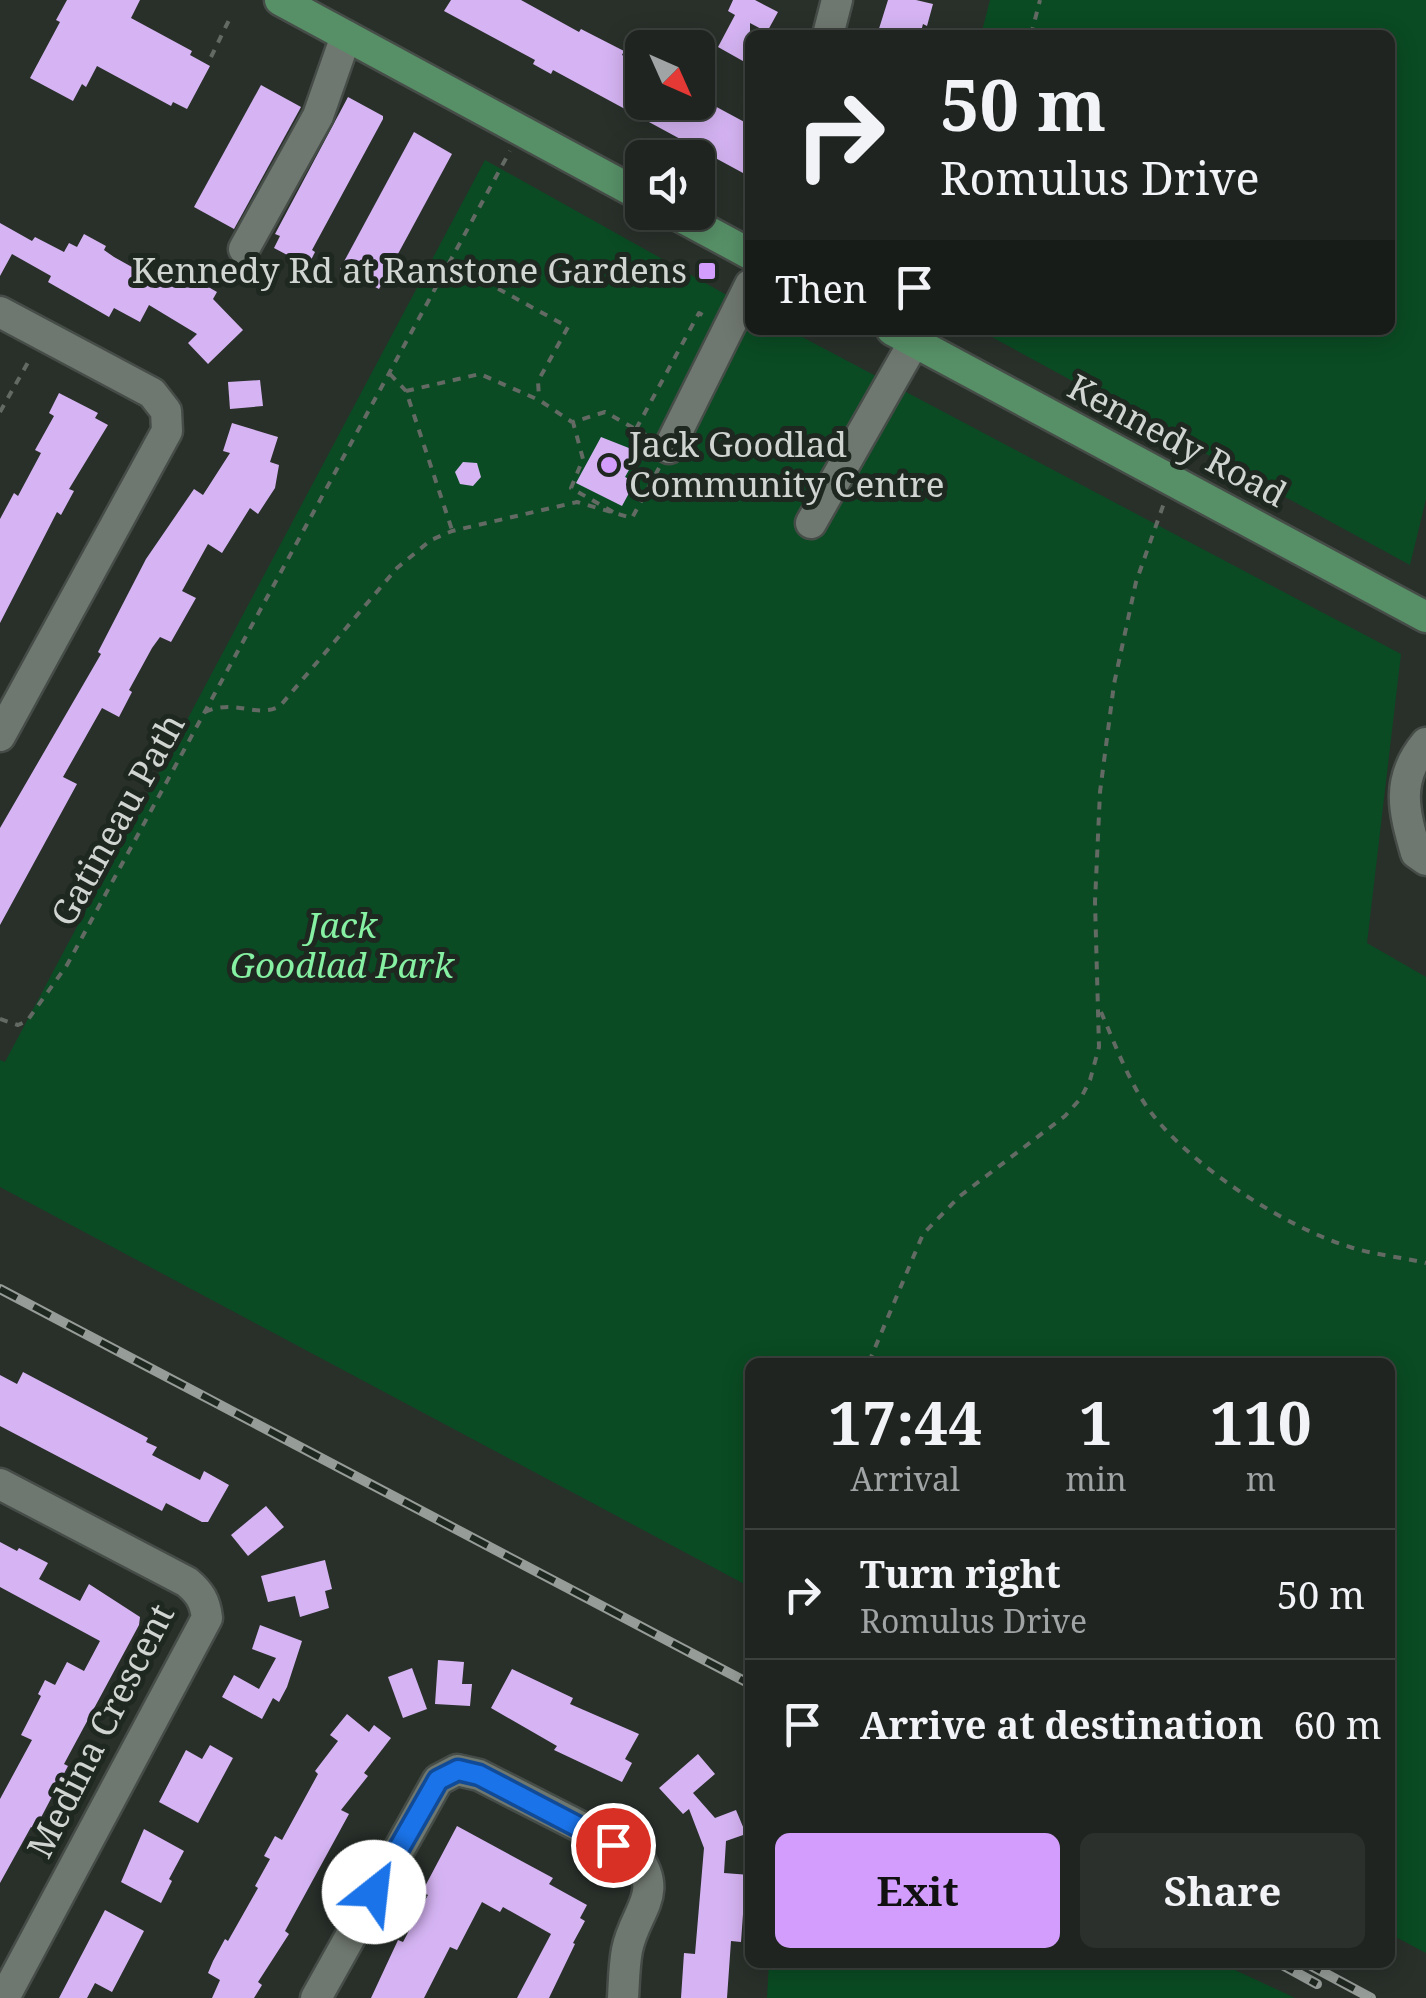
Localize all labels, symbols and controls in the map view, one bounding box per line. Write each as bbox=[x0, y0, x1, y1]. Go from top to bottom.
north arrow bbox=[625, 30, 715, 120]
map controls bbox=[625, 30, 715, 230]
text: 50 m bbox=[940, 56, 1106, 152]
icon: right bbox=[775, 70, 905, 200]
button: sound bbox=[625, 140, 715, 230]
text: Romulus Drive bbox=[940, 147, 1260, 208]
place label: Kennedy Rd at Ranstone Gardens bbox=[132, 246, 687, 293]
marker: Kennedy Rd at Ranstone Gardens bbox=[696, 260, 718, 282]
icon: arrive bbox=[887, 260, 942, 315]
text: Then bbox=[775, 262, 867, 314]
street label: Kennedy Road bbox=[1060, 362, 1295, 517]
place label: Jack Goodlad Community Centre bbox=[628, 420, 944, 507]
marker: Jack Goodlad Community Centre bbox=[598, 454, 620, 476]
street label: Gatineau Path bbox=[39, 705, 194, 934]
park label: Jack Goodlad Park bbox=[230, 901, 455, 988]
text: 17:44 bbox=[828, 1381, 982, 1463]
text: 1 bbox=[1079, 1381, 1113, 1463]
text: 110 bbox=[1210, 1381, 1312, 1463]
text: Arrival bbox=[851, 1457, 960, 1500]
text: min bbox=[1066, 1457, 1127, 1500]
text: m bbox=[1246, 1457, 1276, 1500]
text: Turn right bbox=[860, 1547, 1061, 1599]
icon: right bbox=[775, 1567, 830, 1622]
text: 50 m bbox=[1277, 1568, 1365, 1620]
street label: Medina Crescent bbox=[15, 1595, 184, 1865]
text: Romulus Drive bbox=[860, 1599, 1087, 1642]
icon: arrive bbox=[775, 1697, 830, 1752]
text: Arrive at destination bbox=[860, 1698, 1264, 1750]
text: 60 m bbox=[1294, 1698, 1382, 1750]
pin bbox=[571, 1803, 656, 1888]
icon: arrive bbox=[586, 1818, 641, 1873]
button: Exit bbox=[775, 1833, 1060, 1948]
button: Share bbox=[1080, 1833, 1365, 1948]
position arrow bbox=[322, 1840, 426, 1944]

